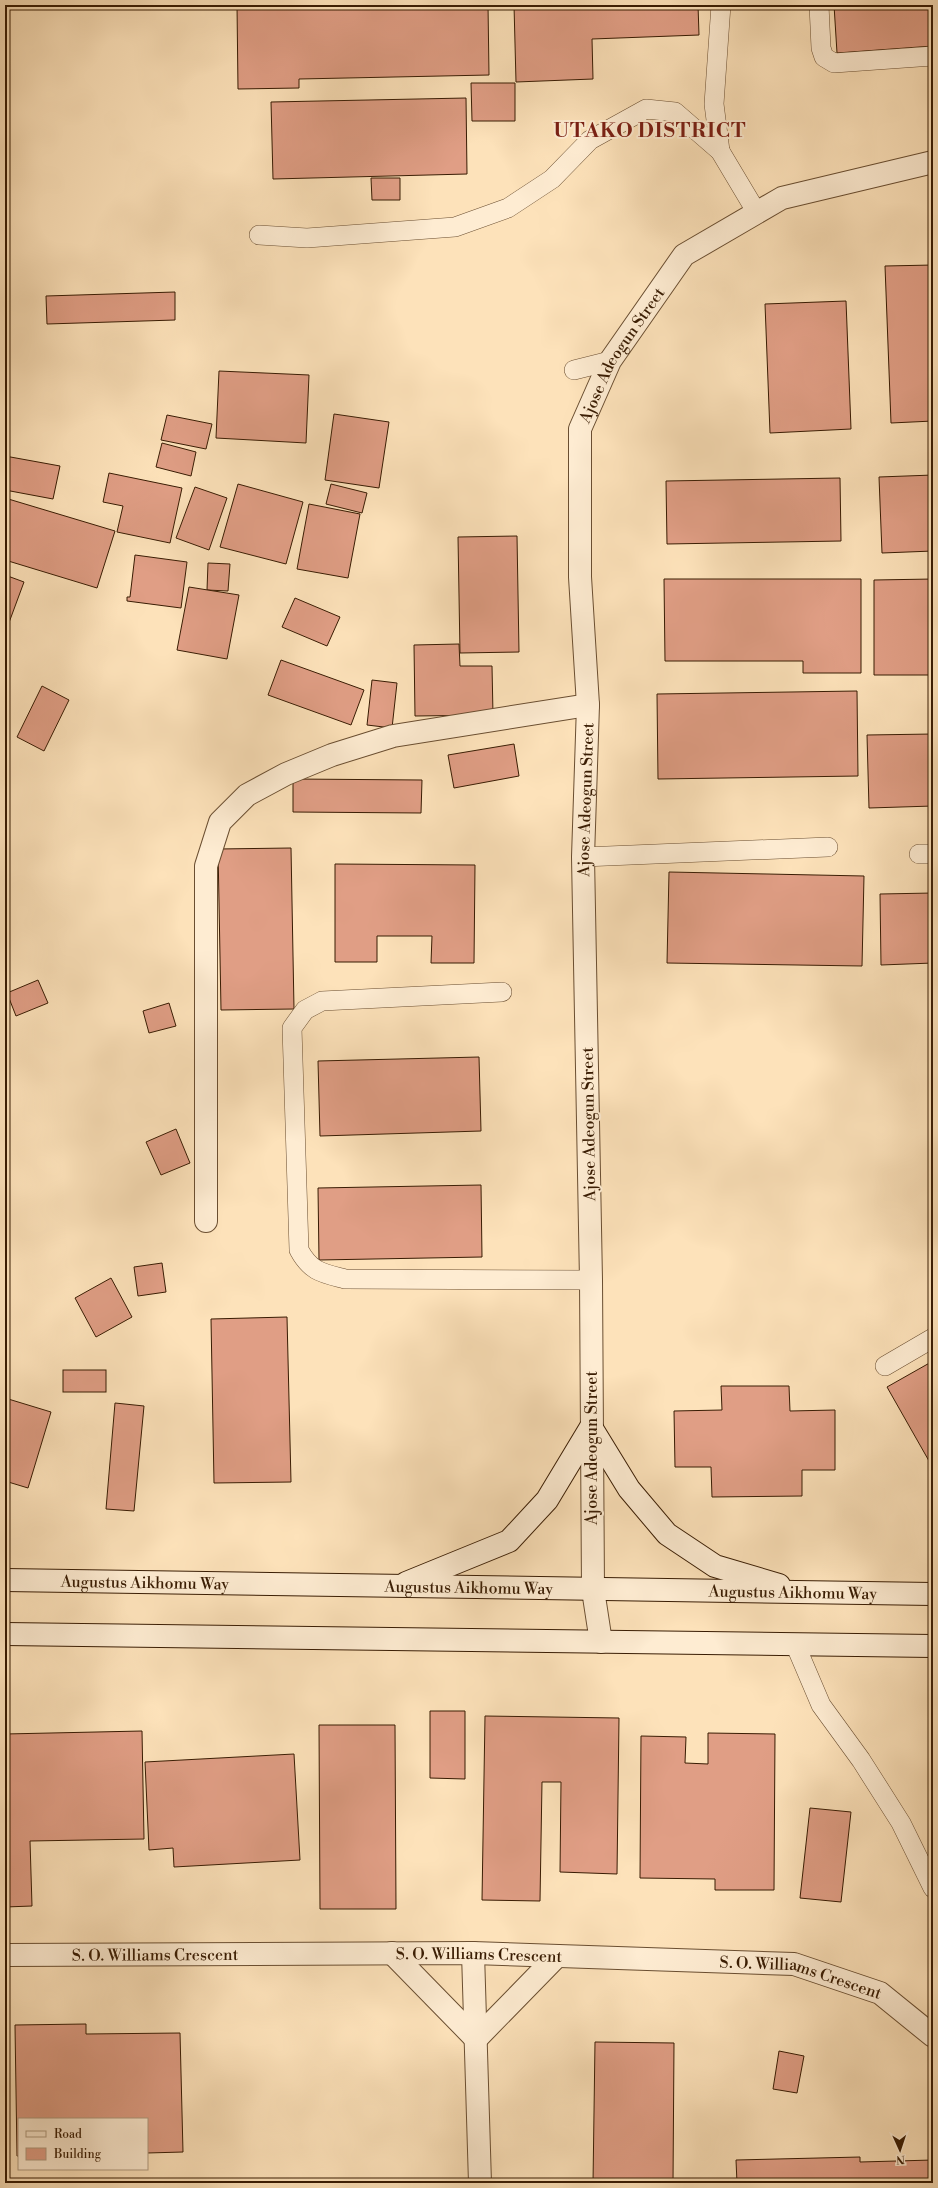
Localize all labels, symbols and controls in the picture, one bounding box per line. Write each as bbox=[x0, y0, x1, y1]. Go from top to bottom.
district label: UTAKO DISTRICT bbox=[553, 119, 747, 144]
street label: Ajose Adeogun Street bbox=[575, 284, 669, 427]
street label: Ajose Adeogun Street bbox=[574, 722, 598, 878]
street label: Ajose Adeogun Street bbox=[578, 1046, 600, 1202]
street label: Ajose Adeogun Street bbox=[582, 1371, 602, 1526]
street label: Augustus Aikhomu Way bbox=[60, 1572, 230, 1594]
street label: Augustus Aikhomu Way bbox=[384, 1577, 554, 1599]
street label: Augustus Aikhomu Way bbox=[707, 1582, 878, 1604]
street label: S. O. Williams Crescent bbox=[396, 1944, 563, 1967]
street label: S. O. Williams Crescent bbox=[72, 1945, 239, 1966]
street label: S. O. Williams Crescent bbox=[719, 1952, 884, 2004]
legend bbox=[18, 2118, 148, 2170]
text: Road bbox=[54, 2127, 82, 2142]
north arrow bbox=[880, 2130, 920, 2170]
text: Building bbox=[53, 2147, 102, 2162]
text: N bbox=[895, 2152, 905, 2166]

